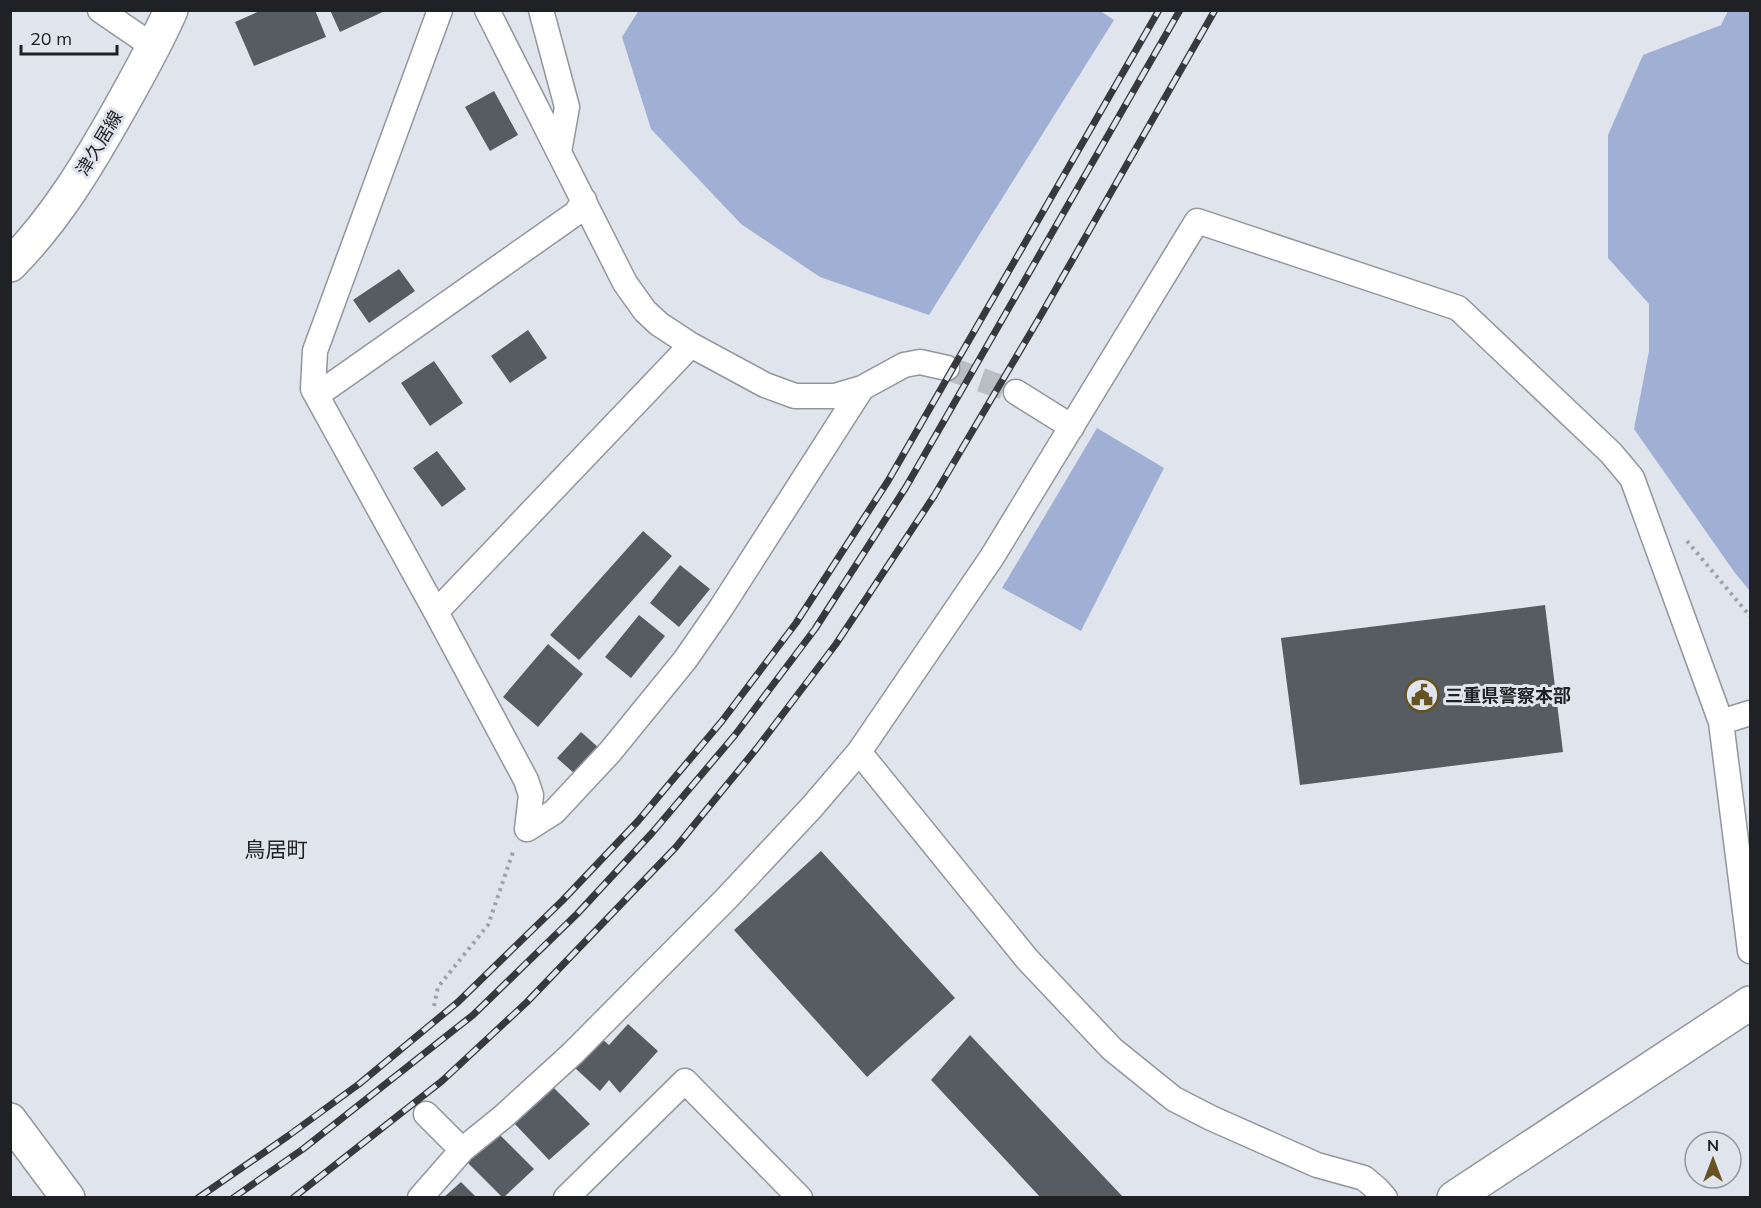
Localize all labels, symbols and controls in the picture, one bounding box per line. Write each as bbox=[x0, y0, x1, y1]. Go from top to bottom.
scale bar bbox=[21, 18, 117, 56]
text: 20 m bbox=[30, 27, 72, 50]
street label: 津久居線 bbox=[71, 106, 127, 180]
public building icon: 三重県警察本部 bbox=[1404, 677, 1440, 713]
place label: 三重県警察本部 bbox=[1445, 684, 1571, 707]
district label: 鳥居町 bbox=[245, 836, 308, 862]
north arrow bbox=[1683, 1130, 1743, 1190]
text: N bbox=[1707, 1135, 1719, 1155]

